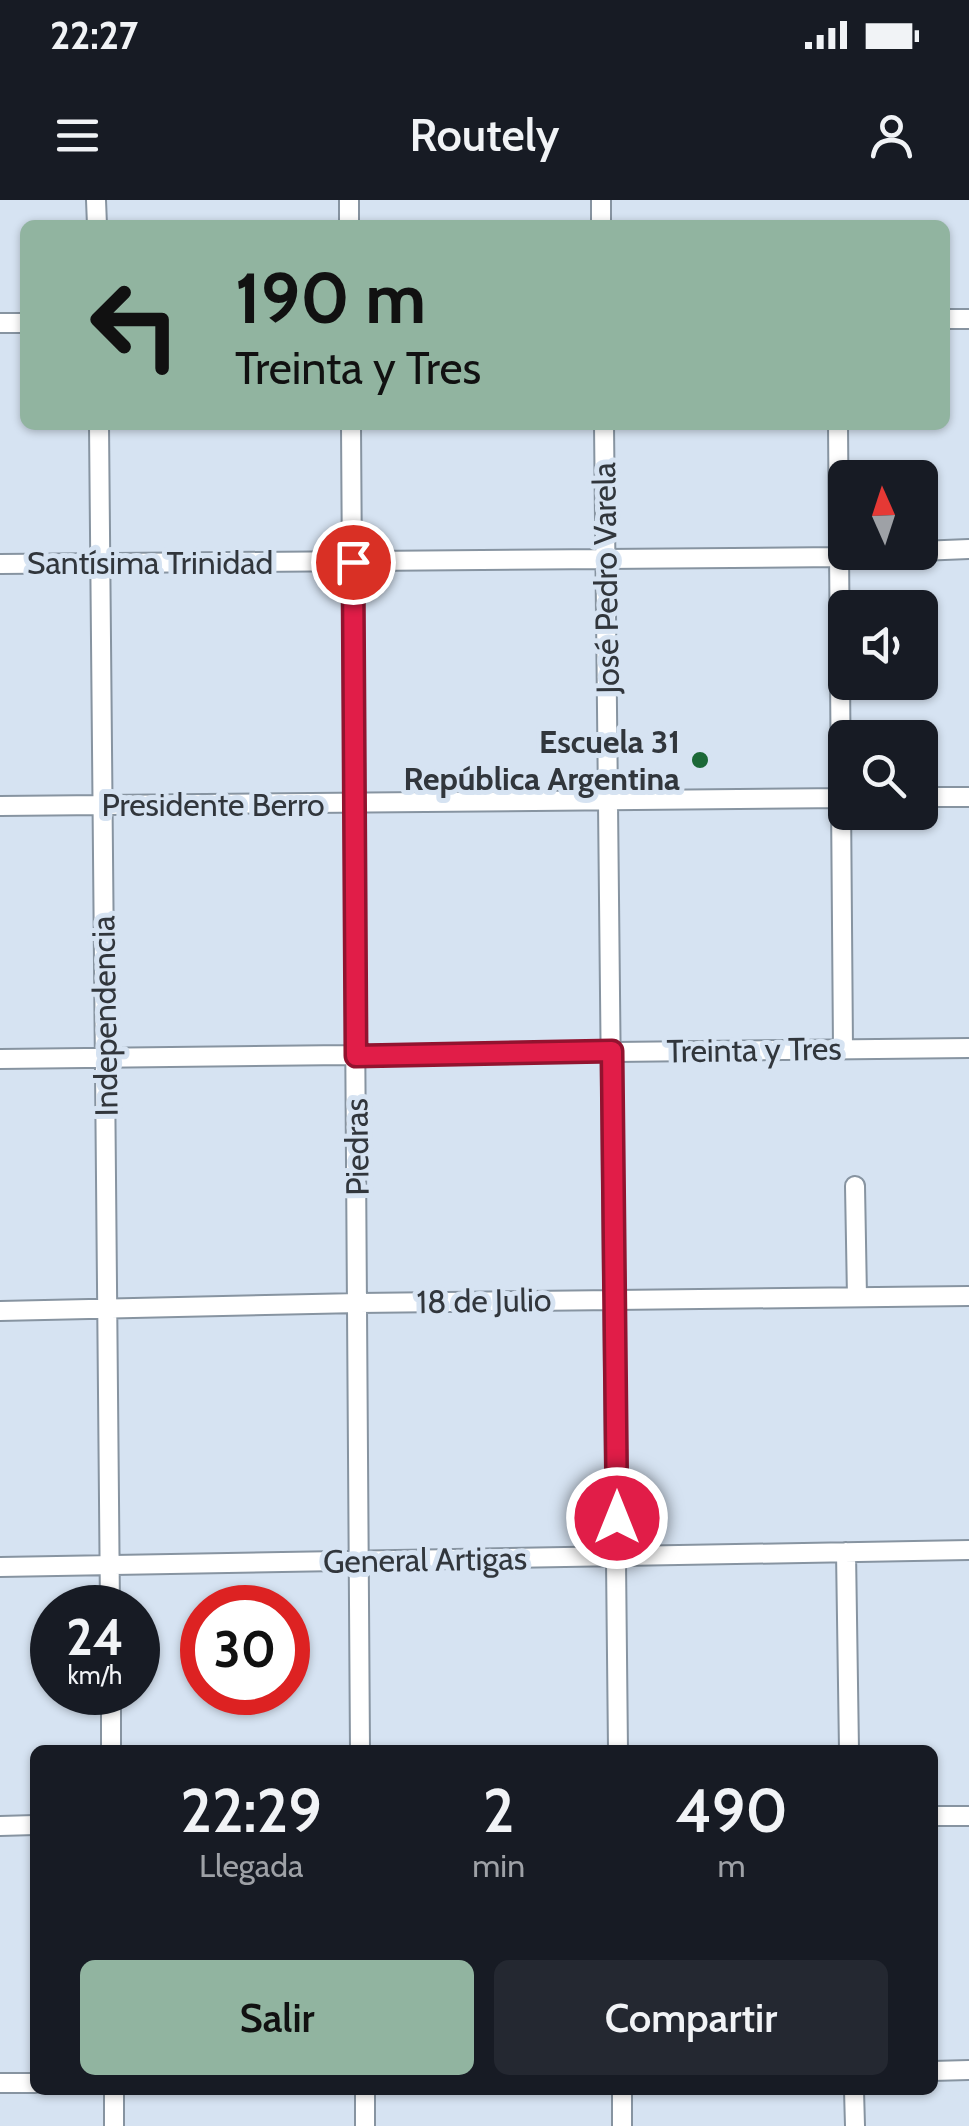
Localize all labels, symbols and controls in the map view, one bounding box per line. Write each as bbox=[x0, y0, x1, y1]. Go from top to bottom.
text: 22:27 bbox=[50, 12, 138, 59]
icon: menu bbox=[50, 108, 105, 163]
text: Routely bbox=[410, 108, 559, 162]
icon: person bbox=[864, 108, 919, 163]
text: 190 m bbox=[235, 255, 426, 341]
icon: left bbox=[70, 260, 200, 390]
text: Treinta y Tres bbox=[235, 341, 481, 395]
north arrow bbox=[828, 460, 938, 570]
map controls bbox=[828, 460, 938, 830]
street label: José Pedro Varela bbox=[584, 461, 627, 695]
pin bbox=[311, 520, 396, 605]
icon: arrive bbox=[326, 535, 381, 590]
street label: Santísima Trinidad bbox=[27, 543, 273, 582]
button: sound bbox=[828, 590, 938, 700]
button: search bbox=[828, 720, 938, 830]
place label: Escuela 31 República Argentina bbox=[403, 722, 680, 798]
marker: Escuela 31 República Argentina bbox=[689, 749, 711, 771]
street label: Presidente Berro bbox=[101, 785, 325, 824]
street label: Independencia bbox=[83, 915, 126, 1117]
street label: Treinta y Tres bbox=[666, 1028, 842, 1071]
street label: Piedras bbox=[336, 1098, 377, 1196]
street label: 18 de Julio bbox=[416, 1280, 552, 1321]
position arrow bbox=[565, 1466, 669, 1570]
street label: General Artigas bbox=[323, 1538, 527, 1581]
speed limit sign: 30 bbox=[180, 1585, 310, 1715]
text: 24 bbox=[66, 1607, 124, 1668]
text: km/h bbox=[68, 1660, 122, 1690]
text: 22:29 bbox=[180, 1774, 322, 1847]
text: 2 bbox=[483, 1774, 514, 1847]
text: 490 bbox=[675, 1774, 788, 1847]
text: Llegada bbox=[199, 1846, 303, 1885]
text: min bbox=[472, 1846, 525, 1885]
text: m bbox=[717, 1846, 746, 1885]
button: Salir bbox=[80, 1960, 474, 2075]
button: Compartir bbox=[494, 1960, 888, 2075]

